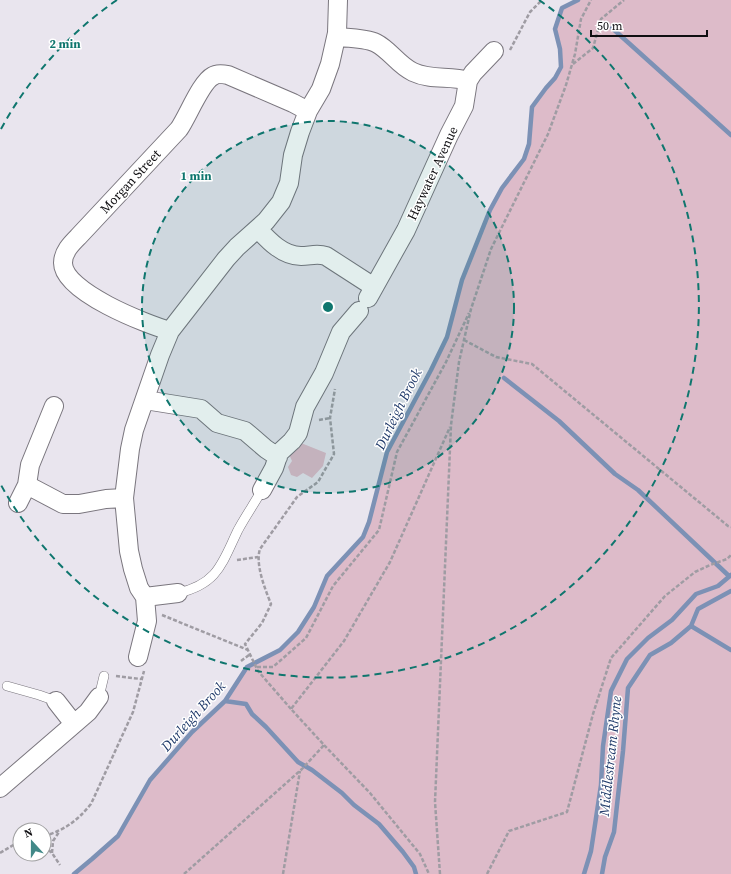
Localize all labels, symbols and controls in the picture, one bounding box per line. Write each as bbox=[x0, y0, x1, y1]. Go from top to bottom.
scale bar bbox=[591, 12, 707, 38]
text: 50 m bbox=[597, 18, 623, 34]
text: 2 min bbox=[49, 36, 81, 52]
street label: Haywater Avenue bbox=[403, 123, 462, 223]
street label: Morgan Street bbox=[96, 145, 165, 217]
text: 1 min bbox=[180, 168, 212, 184]
centre of rings bbox=[321, 300, 335, 314]
water label: Durleigh Brook bbox=[369, 365, 427, 454]
water label: Durleigh Brook bbox=[155, 676, 230, 756]
water label: Middlestream Rhyne bbox=[594, 695, 626, 818]
north arrow bbox=[12, 822, 52, 862]
text: N bbox=[22, 825, 35, 842]

